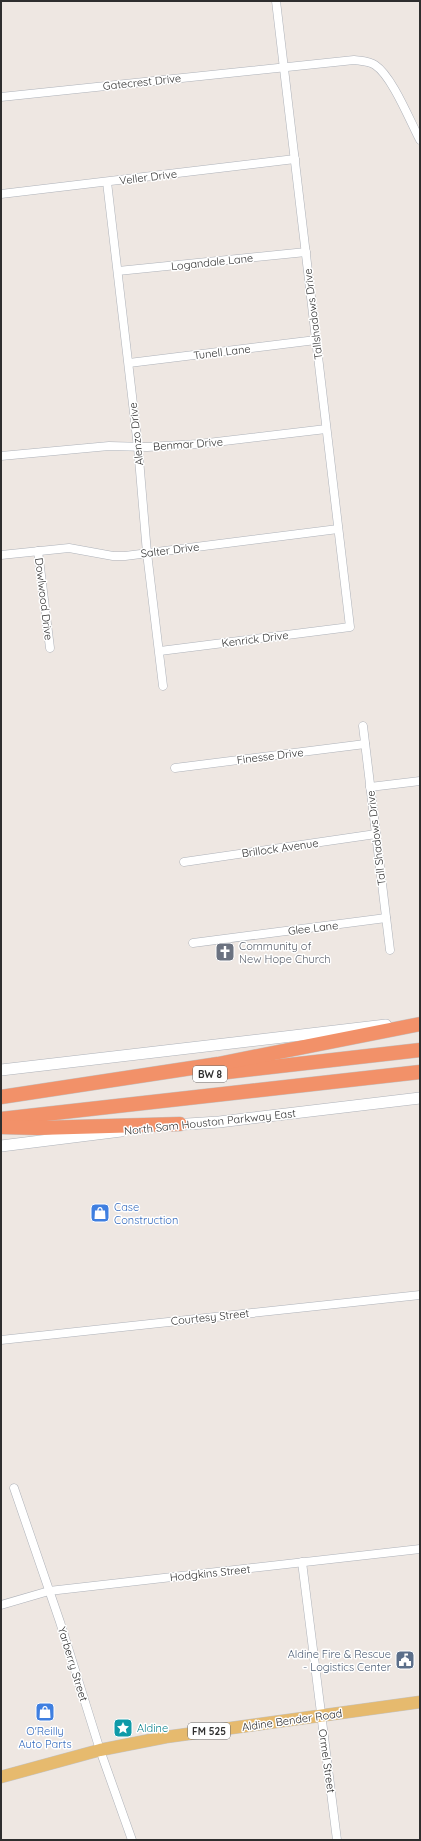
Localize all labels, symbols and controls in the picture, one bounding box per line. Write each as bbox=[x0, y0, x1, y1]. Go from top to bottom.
street label: Gatecrest Drive bbox=[102, 71, 182, 93]
street label: Veller Drive bbox=[118, 167, 178, 187]
street label: Logandale Lane bbox=[170, 251, 254, 273]
street label: Tallshadows Drive bbox=[300, 268, 326, 360]
street label: Tunell Lane bbox=[193, 342, 251, 362]
street label: Alenzo Drive bbox=[126, 402, 146, 466]
street label: Benmar Drive bbox=[153, 435, 223, 453]
street label: Salter Drive bbox=[140, 539, 200, 561]
street label: Dowlwood Drive bbox=[32, 557, 56, 641]
street label: Kenrick Drive bbox=[221, 628, 289, 650]
street label: Finesse Drive bbox=[236, 745, 304, 767]
street label: Tall Shadows Drive bbox=[363, 790, 389, 886]
street label: Brillock Avenue bbox=[241, 836, 319, 860]
street label: Glee Lane bbox=[287, 918, 339, 938]
place label: Community of New Hope Church bbox=[239, 939, 331, 966]
church icon: Community of New Hope Church bbox=[214, 941, 236, 963]
road number: BW 8 bbox=[193, 1066, 227, 1082]
street label: North Sam Houston Parkway East bbox=[123, 1106, 297, 1138]
place label: Case Construction bbox=[114, 1200, 178, 1227]
shop icon: Case Construction bbox=[89, 1202, 111, 1224]
street label: Courtesy Street bbox=[170, 1306, 250, 1328]
street label: Hodgkins Street bbox=[169, 1562, 251, 1584]
street label: Yarberry Street bbox=[55, 1625, 91, 1703]
place label: Aldine Fire & Rescue - Logistics Center bbox=[288, 1647, 392, 1674]
public building icon: Aldine Fire & Rescue - Logistics Center bbox=[394, 1649, 416, 1671]
shop icon: O'Reilly Auto Parts bbox=[34, 1701, 56, 1723]
street label: Aldine Bender Road bbox=[241, 1706, 343, 1734]
place icon: Aldine bbox=[112, 1717, 134, 1739]
place label: Aldine bbox=[137, 1721, 168, 1735]
road number: FM 525 bbox=[188, 1723, 230, 1739]
place label: O'Reilly Auto Parts bbox=[18, 1724, 72, 1751]
street label: Ormel Street bbox=[316, 1728, 338, 1794]

